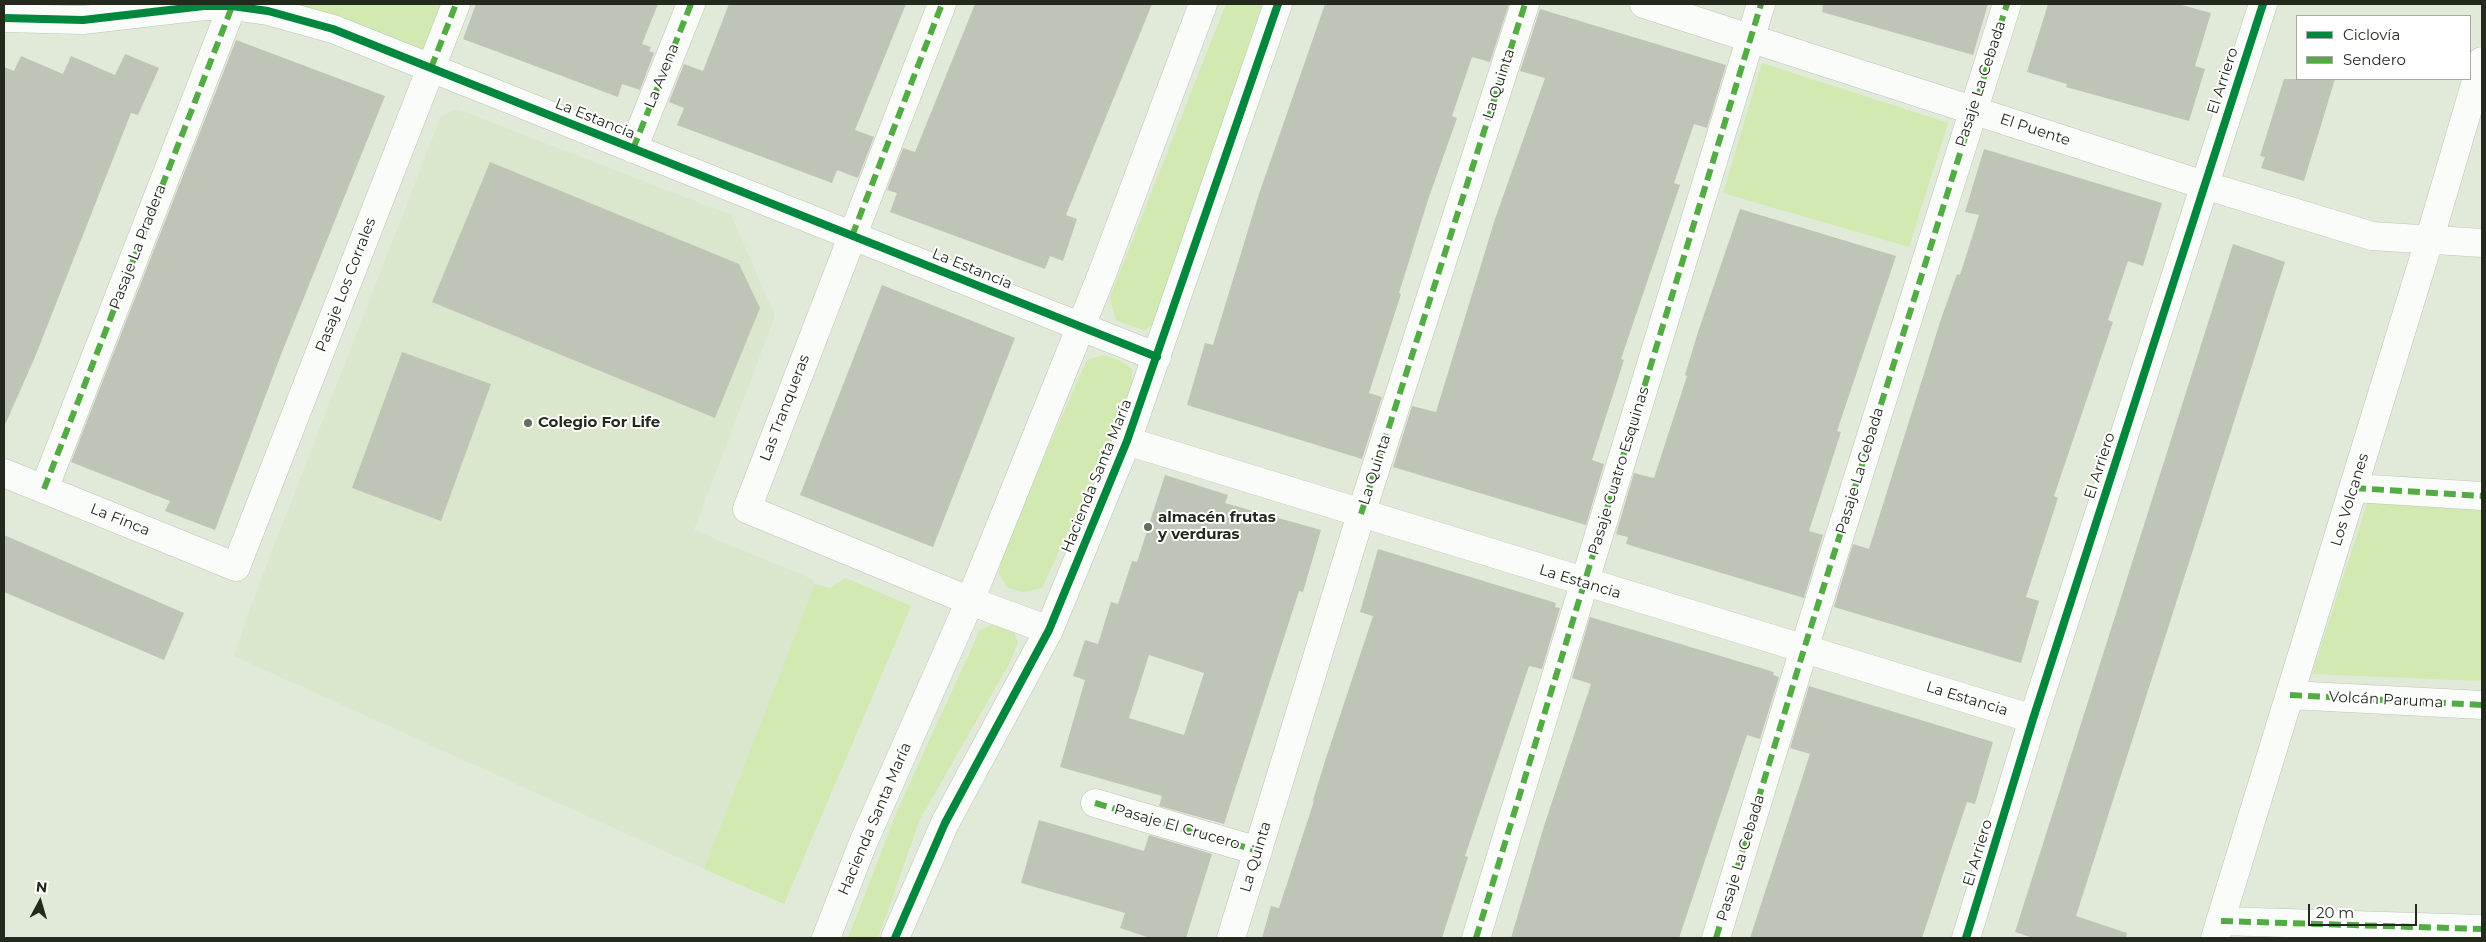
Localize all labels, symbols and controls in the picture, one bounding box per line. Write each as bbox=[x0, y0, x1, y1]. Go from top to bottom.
legend bbox=[2296, 15, 2471, 80]
street label: Pasaje La Cebada bbox=[1952, 19, 2010, 149]
text: Ciclovía bbox=[2343, 25, 2400, 44]
street label: La Avena bbox=[641, 41, 683, 111]
street label: El Arriero bbox=[2204, 45, 2242, 117]
street label: La Quinta bbox=[1479, 46, 1519, 122]
text: Sendero bbox=[2343, 50, 2406, 69]
street label: La Estancia bbox=[552, 95, 638, 143]
street label: El Puente bbox=[1998, 110, 2072, 150]
street label: Pasaje La Pradera bbox=[106, 182, 170, 312]
street label: Pasaje Los Corrales bbox=[312, 215, 380, 355]
street label: La Estancia bbox=[929, 245, 1015, 293]
street label: Las Tranqueras bbox=[756, 352, 814, 464]
street label: Pasaje Cuatro Esquinas bbox=[1585, 385, 1653, 557]
street label: Hacienda Santa María bbox=[1058, 396, 1136, 556]
street label: Pasaje La Cebada bbox=[1832, 405, 1888, 537]
place label: Colegio For Life bbox=[538, 414, 660, 432]
marker: Colegio For Life bbox=[522, 417, 534, 429]
street label: El Arriero bbox=[2081, 430, 2119, 502]
street label: La Quinta bbox=[1355, 432, 1395, 508]
street label: Los Volcanes bbox=[2327, 451, 2373, 549]
street label: La Finca bbox=[88, 500, 152, 540]
place label: almacén frutas y verduras bbox=[1158, 509, 1276, 544]
marker: almacén frutas y verduras bbox=[1142, 521, 1154, 533]
street label: La Estancia bbox=[1537, 561, 1623, 603]
street label: La Estancia bbox=[1924, 678, 2010, 720]
street label: Volcán Paruma bbox=[2328, 688, 2444, 712]
street label: Hacienda Santa María bbox=[835, 740, 915, 898]
street label: Pasaje La Cebada bbox=[1713, 792, 1769, 924]
street label: Pasaje El Crucero bbox=[1112, 800, 1242, 854]
street label: El Arriero bbox=[1959, 817, 1997, 889]
street label: La Quinta bbox=[1237, 819, 1275, 895]
north arrow bbox=[15, 877, 65, 927]
text: N bbox=[35, 878, 48, 897]
scale bar bbox=[2311, 894, 2420, 926]
text: 20 m bbox=[2316, 903, 2354, 922]

